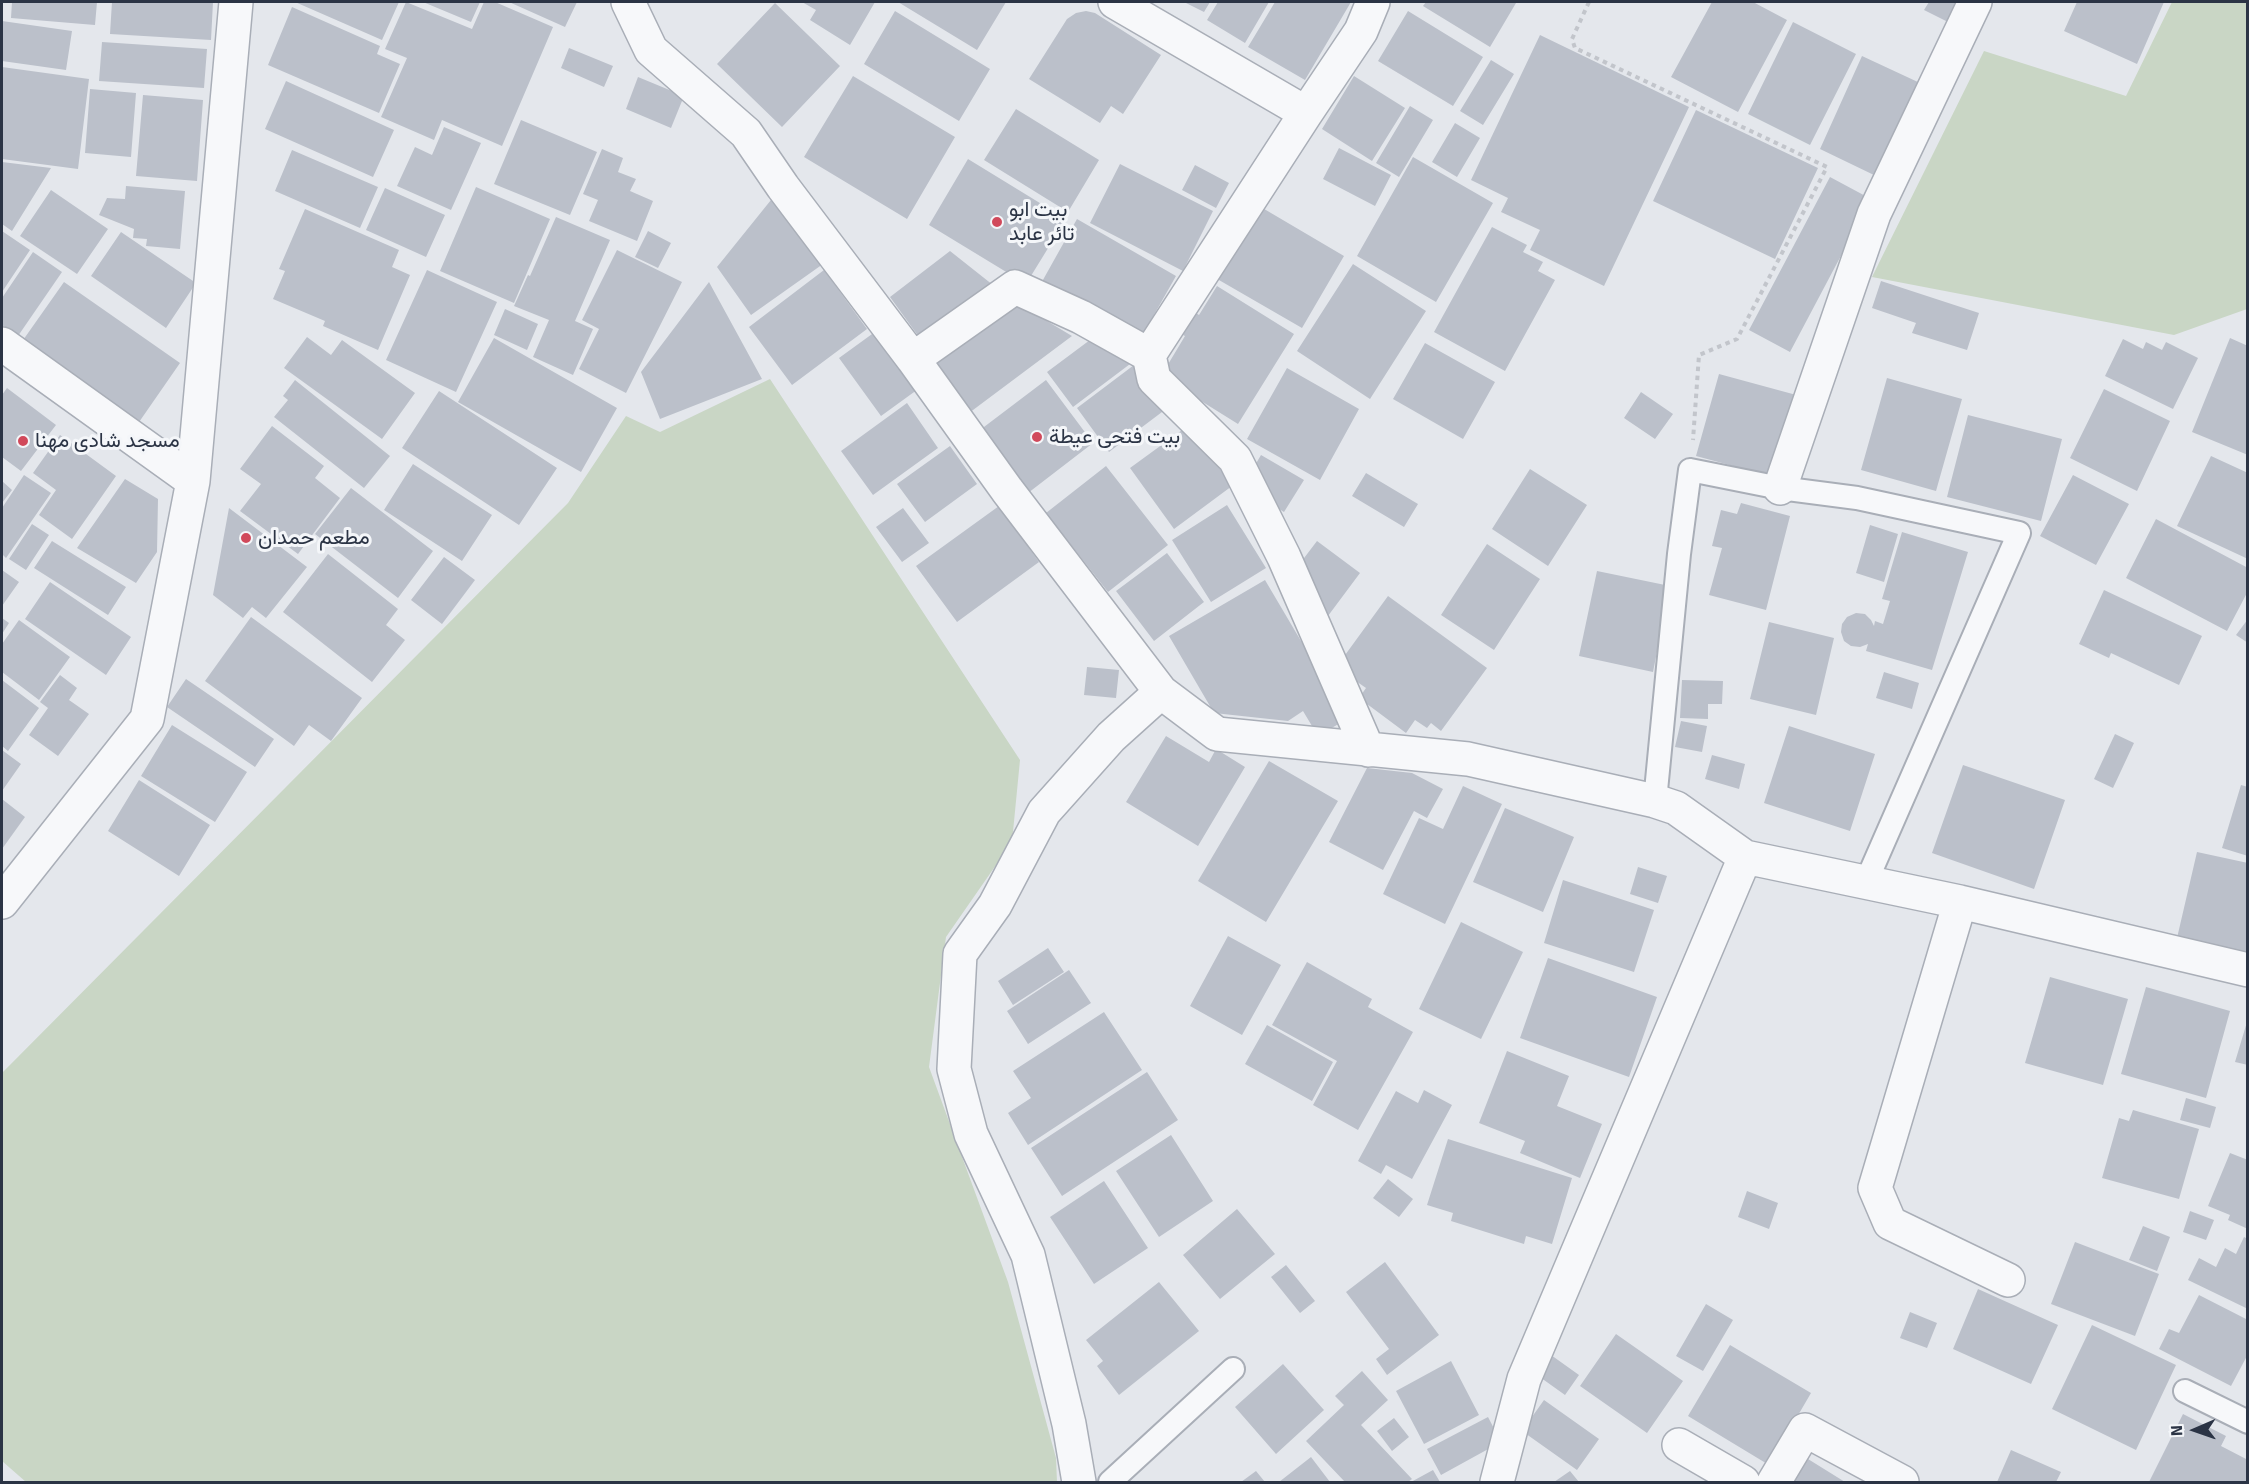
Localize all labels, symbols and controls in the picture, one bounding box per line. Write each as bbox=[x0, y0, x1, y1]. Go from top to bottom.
place label: بيت ابو تائر عابد bbox=[1009, 197, 1074, 247]
marker: بيت ابو تائر عابد bbox=[990, 215, 1004, 229]
place label: بيت فتحى عيطة bbox=[1049, 424, 1180, 450]
place label: مسجد شادى مهنا bbox=[35, 428, 180, 454]
marker: بيت فتحى عيطة bbox=[1030, 430, 1044, 444]
marker: مسجد شادى مهنا bbox=[16, 434, 30, 448]
place label: مطعم حمدان bbox=[258, 525, 370, 551]
marker: مطعم حمدان bbox=[239, 531, 253, 545]
north arrow bbox=[2165, 1400, 2225, 1460]
text: N bbox=[2167, 1425, 2187, 1437]

